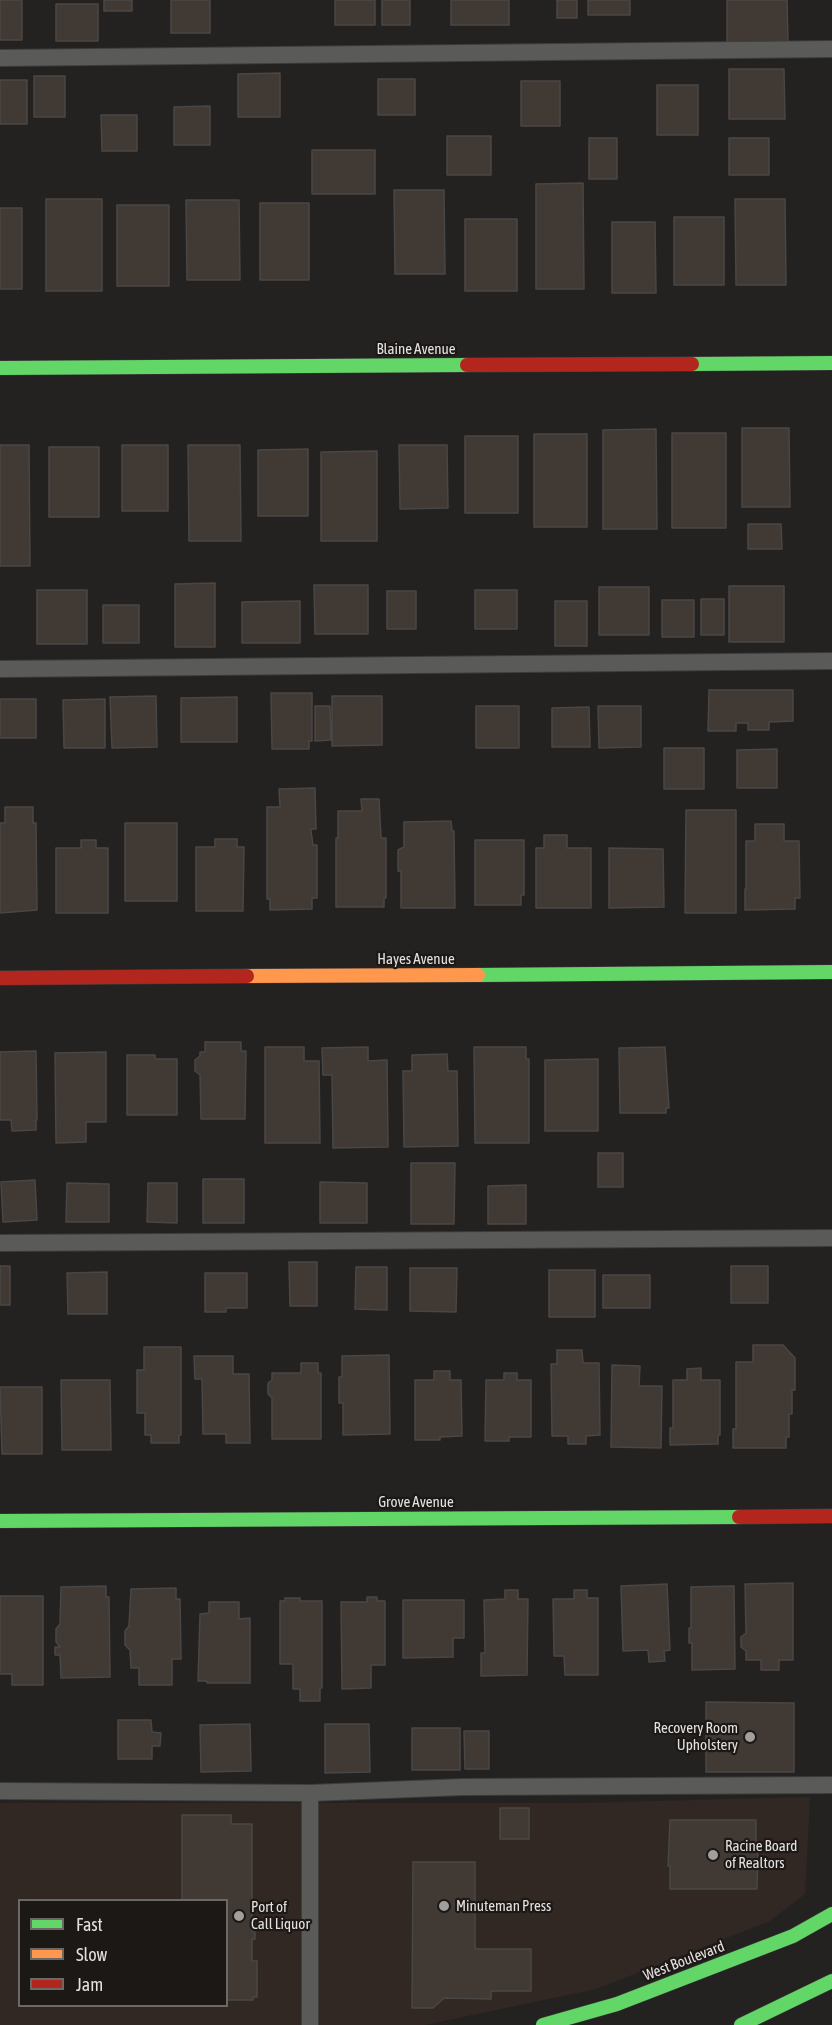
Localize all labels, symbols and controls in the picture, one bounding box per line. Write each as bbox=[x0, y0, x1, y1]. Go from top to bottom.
street label: Blaine Avenue bbox=[376, 340, 456, 358]
street label: Hayes Avenue bbox=[377, 950, 455, 968]
street label: Grove Avenue bbox=[378, 1493, 454, 1511]
place label: Recovery Room Upholstery bbox=[653, 1719, 738, 1754]
marker: Recovery Room Upholstery bbox=[743, 1730, 757, 1744]
place label: Racine Board of Realtors bbox=[725, 1837, 797, 1872]
marker: Racine Board of Realtors bbox=[706, 1848, 720, 1862]
place label: Minuteman Press bbox=[456, 1897, 551, 1915]
place label: Port of Call Liquor bbox=[251, 1898, 310, 1933]
legend bbox=[18, 1899, 228, 2007]
marker: Minuteman Press bbox=[437, 1899, 451, 1913]
marker: Port of Call Liquor bbox=[232, 1909, 246, 1923]
text: Fast bbox=[76, 1914, 103, 1935]
street label: West Boulevard bbox=[641, 1937, 727, 1985]
text: Slow bbox=[76, 1944, 107, 1965]
text: Jam bbox=[76, 1974, 103, 1995]

